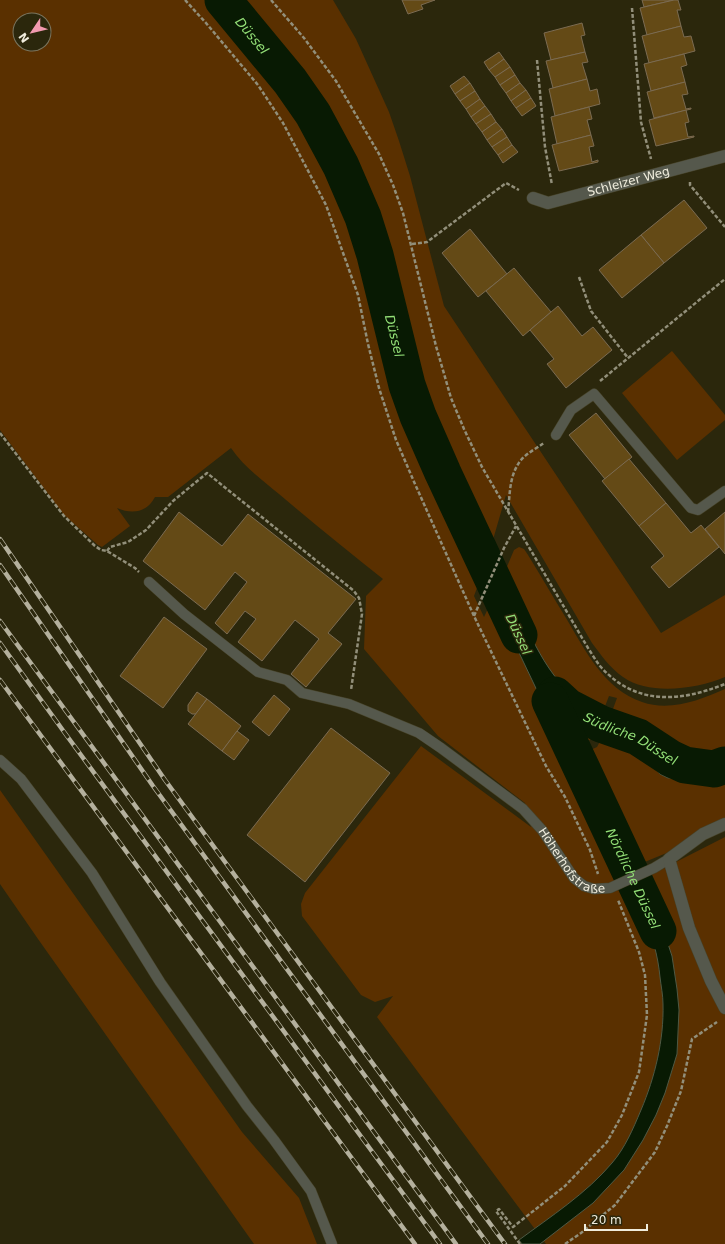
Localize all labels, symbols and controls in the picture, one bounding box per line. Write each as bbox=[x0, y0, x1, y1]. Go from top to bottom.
north arrow bbox=[12, 12, 52, 52]
water label: Düssel bbox=[232, 14, 272, 58]
text: N bbox=[16, 30, 32, 45]
street label: Schleizer Weg bbox=[586, 164, 671, 199]
water label: Düssel bbox=[382, 313, 407, 359]
water label: Düssel bbox=[503, 611, 535, 657]
water label: Südliche Düssel bbox=[581, 709, 680, 768]
street label: Höherhofstraße bbox=[535, 825, 606, 896]
water label: Nördliche Düssel bbox=[603, 826, 663, 932]
scale bar bbox=[585, 1206, 647, 1232]
text: 20 m bbox=[591, 1213, 622, 1227]

